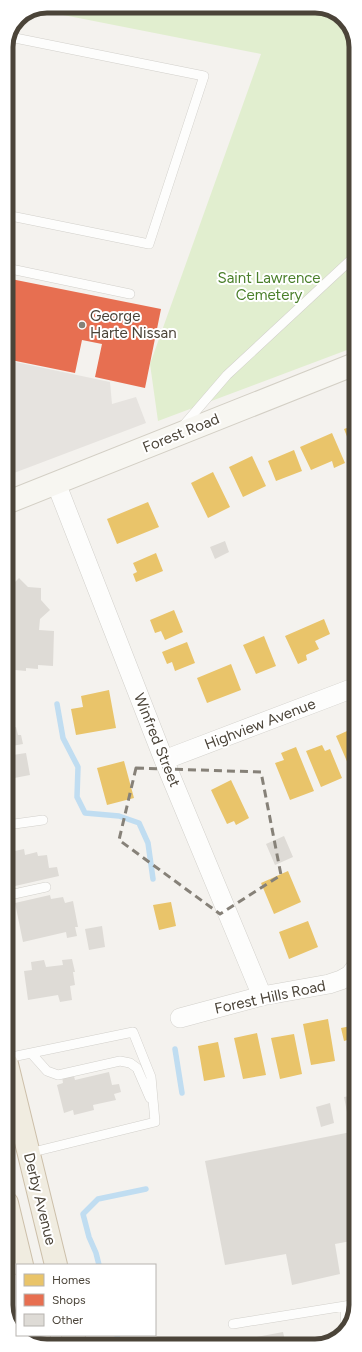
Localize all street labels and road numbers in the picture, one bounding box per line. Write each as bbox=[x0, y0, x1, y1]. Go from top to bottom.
street label: Forest Road bbox=[140, 409, 222, 457]
street label: Winfred Street bbox=[130, 690, 184, 790]
street label: Highview Avenue bbox=[202, 695, 318, 753]
street label: Forest Hills Road bbox=[213, 976, 327, 1018]
street label: Derby Avenue bbox=[20, 1151, 60, 1247]

